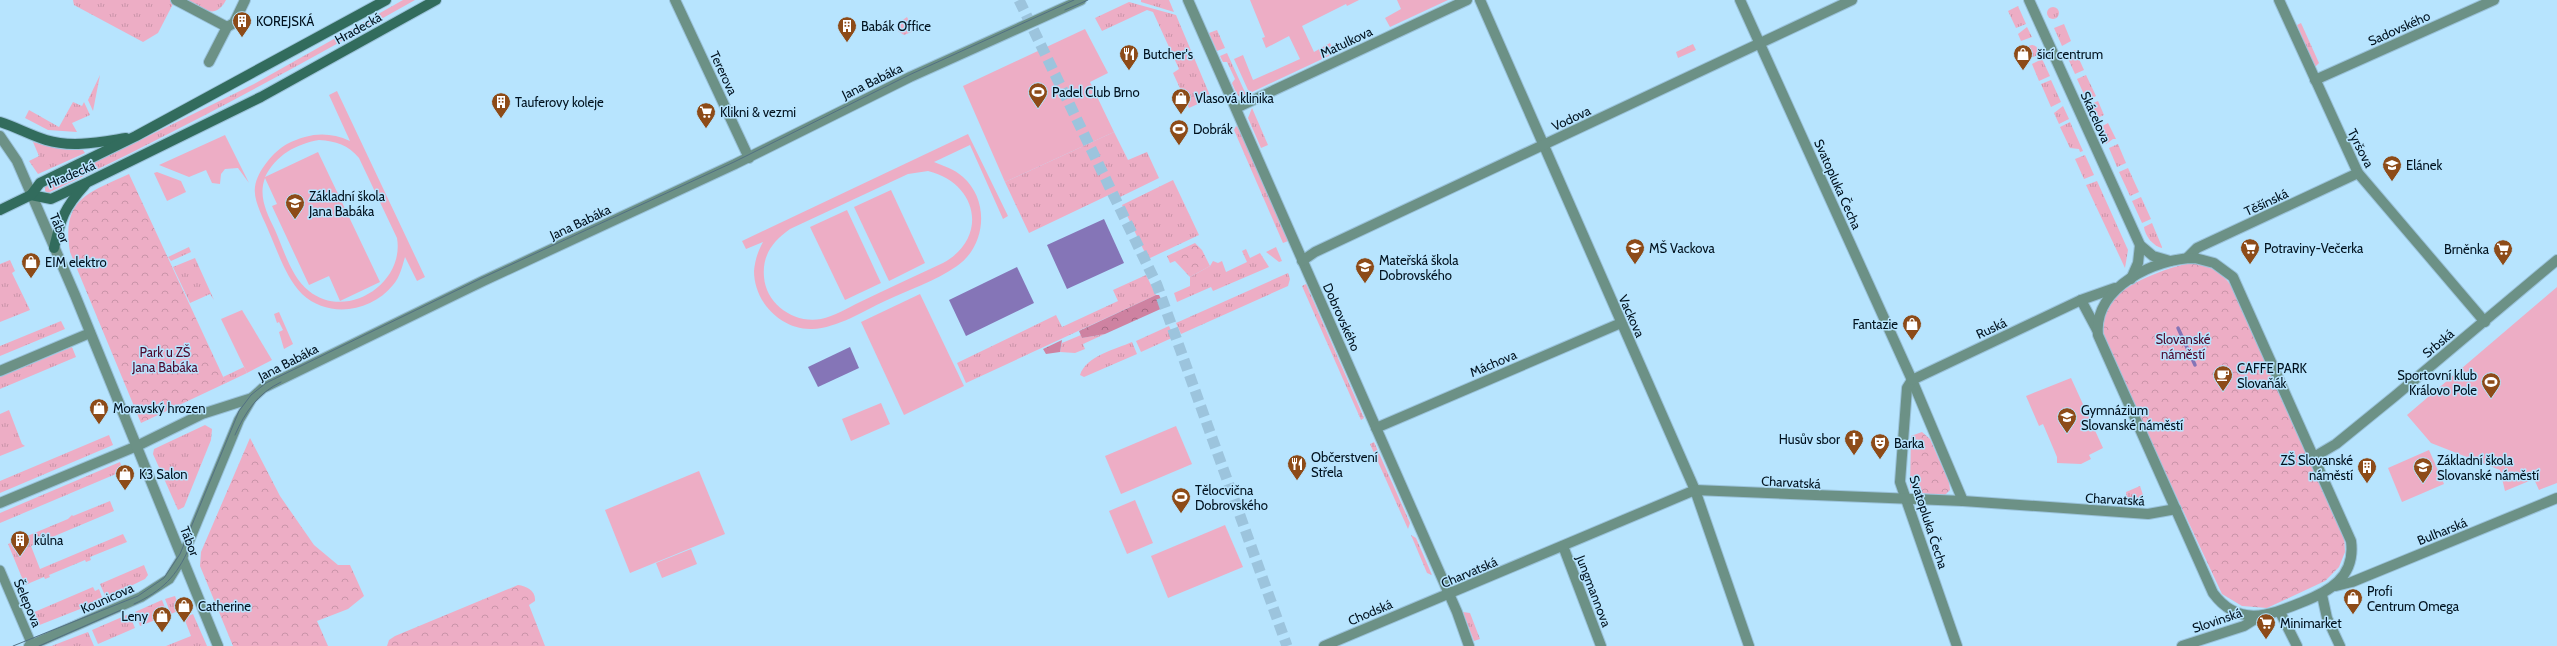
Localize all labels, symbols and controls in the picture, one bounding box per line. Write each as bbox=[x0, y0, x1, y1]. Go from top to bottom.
street label: Sadovského bbox=[2366, 7, 2432, 49]
street label: Hradecká bbox=[332, 8, 385, 47]
building icon: KOREJSKÁ bbox=[231, 10, 253, 38]
place label: KOREJSKÁ bbox=[256, 12, 314, 29]
building icon: Babák Office bbox=[836, 15, 858, 43]
place label: Babák Office bbox=[861, 18, 931, 34]
street label: Matulkova bbox=[1317, 23, 1375, 61]
restaurant icon: Butcher's bbox=[1118, 43, 1140, 71]
shop icon: šicí centrum bbox=[2012, 43, 2034, 71]
place label: Butcher's bbox=[1143, 46, 1194, 62]
place label: šicí centrum bbox=[2037, 46, 2103, 62]
street label: Tererova bbox=[707, 48, 741, 98]
street label: Jana Babáka bbox=[838, 59, 906, 103]
sports icon: Padel Club Brno bbox=[1027, 81, 1049, 109]
place label: Padel Club Brno bbox=[1052, 84, 1140, 100]
shop icon: Vlasová klinika bbox=[1170, 87, 1192, 115]
street label: Skácelova bbox=[2078, 89, 2115, 146]
place label: Vlasová klinika bbox=[1195, 90, 1275, 106]
building icon: Tauferovy koleje bbox=[490, 91, 512, 119]
place label: Tauferovy koleje bbox=[515, 94, 604, 111]
supermarket icon: Klikni & vezmi bbox=[695, 101, 717, 129]
street label: Vodova bbox=[1549, 102, 1594, 134]
place label: Klikni & vezmi bbox=[720, 104, 796, 120]
sports icon: Dobrák bbox=[1168, 118, 1190, 146]
place label: Dobrák bbox=[1193, 121, 1233, 137]
street label: Tyršova bbox=[2344, 126, 2378, 171]
street label: Svatopluka Čecha bbox=[1811, 136, 1866, 232]
school or university icon: Elánek bbox=[2381, 154, 2403, 182]
street label: Hradecká bbox=[44, 156, 98, 191]
place label: Elánek bbox=[2406, 157, 2442, 173]
street label: Těšínská bbox=[2242, 185, 2291, 219]
place label: Základní škola Jana Babáka bbox=[308, 188, 386, 219]
school or university icon: Základní škola Jana Babáka bbox=[284, 192, 306, 220]
street label: Jana Babáka bbox=[546, 201, 614, 243]
street label: Tábor bbox=[47, 211, 74, 246]
school or university icon: MŠ Vackova bbox=[1624, 237, 1646, 265]
supermarket icon: Potraviny-Večerka bbox=[2239, 237, 2261, 265]
supermarket icon: Brněnka bbox=[2492, 238, 2514, 266]
place label: MŠ Vackova bbox=[1649, 239, 1716, 256]
place label: Potraviny-Večerka bbox=[2264, 240, 2364, 256]
place label: Brněnka bbox=[2444, 241, 2490, 257]
shop icon: EIM elektro bbox=[20, 251, 42, 279]
place label: Mateřská škola Dobrovského bbox=[1379, 252, 1459, 283]
place label: EIM elektro bbox=[45, 254, 107, 270]
school or university icon: Mateřská škola Dobrovského bbox=[1354, 256, 1376, 284]
street label: Dobrovského bbox=[1320, 280, 1364, 354]
street label: Vackova bbox=[1616, 292, 1649, 340]
shop icon: Fantazie bbox=[1901, 313, 1923, 341]
street label: Ruská bbox=[1973, 314, 2010, 342]
place label: Fantazie bbox=[1852, 316, 1898, 332]
street label: Srbská bbox=[2419, 325, 2458, 361]
park label: Slovanské náměstí bbox=[2156, 331, 2211, 362]
street label: Jana Babáka bbox=[254, 340, 321, 384]
park label: Park u ZŠ Jana Babáka bbox=[131, 343, 198, 375]
street label: Máchova bbox=[1467, 346, 1519, 380]
place label: CAFFE PARK Slovaňák bbox=[2237, 360, 2308, 391]
cafe icon: CAFFE PARK Slovaňák bbox=[2212, 364, 2234, 392]
place label: Sportovní klub Královo Pole bbox=[2397, 367, 2477, 398]
sports icon: Sportovní klub Královo Pole bbox=[2480, 371, 2502, 399]
shop icon: Moravský hrozen bbox=[88, 397, 110, 425]
place label: Moravský hrozen bbox=[113, 400, 206, 416]
place label: Gymnázium Slovanské náměstí bbox=[2081, 402, 2183, 433]
school or university icon: Gymnázium Slovanské náměstí bbox=[2056, 406, 2078, 434]
church icon: Husův sbor bbox=[1843, 428, 1865, 456]
place label: Husův sbor bbox=[1779, 431, 1841, 447]
theatre icon: Barka bbox=[1869, 432, 1891, 460]
place label: Barka bbox=[1894, 435, 1925, 451]
place label: Občerstvení Střela bbox=[1311, 449, 1378, 480]
place label: ZŠ Slovanské náměstí bbox=[2280, 451, 2353, 483]
place label: Základní škola Slovanské náměstí bbox=[2437, 452, 2539, 483]
restaurant icon: Občerstvení Střela bbox=[1286, 453, 1308, 481]
building icon: ZŠ Slovanské náměstí bbox=[2356, 456, 2378, 484]
school or university icon: Základní škola Slovanské náměstí bbox=[2412, 456, 2434, 484]
shop icon: K3 Salon bbox=[114, 463, 136, 491]
place label: K3 Salon bbox=[139, 466, 188, 482]
street label: Charvatská bbox=[1761, 472, 1822, 492]
street label: Svatopluka Čecha bbox=[1906, 473, 1953, 571]
place label: Tělocvična Dobrovského bbox=[1195, 482, 1268, 513]
sports icon: Tělocvična Dobrovského bbox=[1170, 486, 1192, 514]
street label: Charvatská bbox=[2085, 489, 2146, 509]
street label: Bulharská bbox=[2415, 513, 2470, 548]
street label: Tábor bbox=[177, 524, 203, 559]
building icon: kůlna bbox=[9, 529, 31, 557]
place label: kůlna bbox=[34, 532, 64, 548]
street label: Jungmannova bbox=[1573, 552, 1615, 630]
street label: Charvatská bbox=[1438, 553, 1500, 591]
street label: Šelepova bbox=[11, 576, 46, 630]
street label: Kounicova bbox=[78, 579, 137, 617]
place label: Profi Centrum Omega bbox=[2367, 583, 2460, 614]
shop icon: Profi Centrum Omega bbox=[2342, 587, 2364, 615]
shop icon: Catherine bbox=[173, 595, 195, 623]
street label: Chodská bbox=[1345, 595, 1395, 629]
place label: Catherine bbox=[198, 598, 251, 614]
street label: Slovinská bbox=[2190, 604, 2245, 636]
shop icon: Leny bbox=[151, 605, 173, 633]
place label: Leny bbox=[121, 608, 148, 624]
supermarket icon: Minimarket bbox=[2255, 612, 2277, 640]
place label: Minimarket bbox=[2280, 615, 2342, 631]

